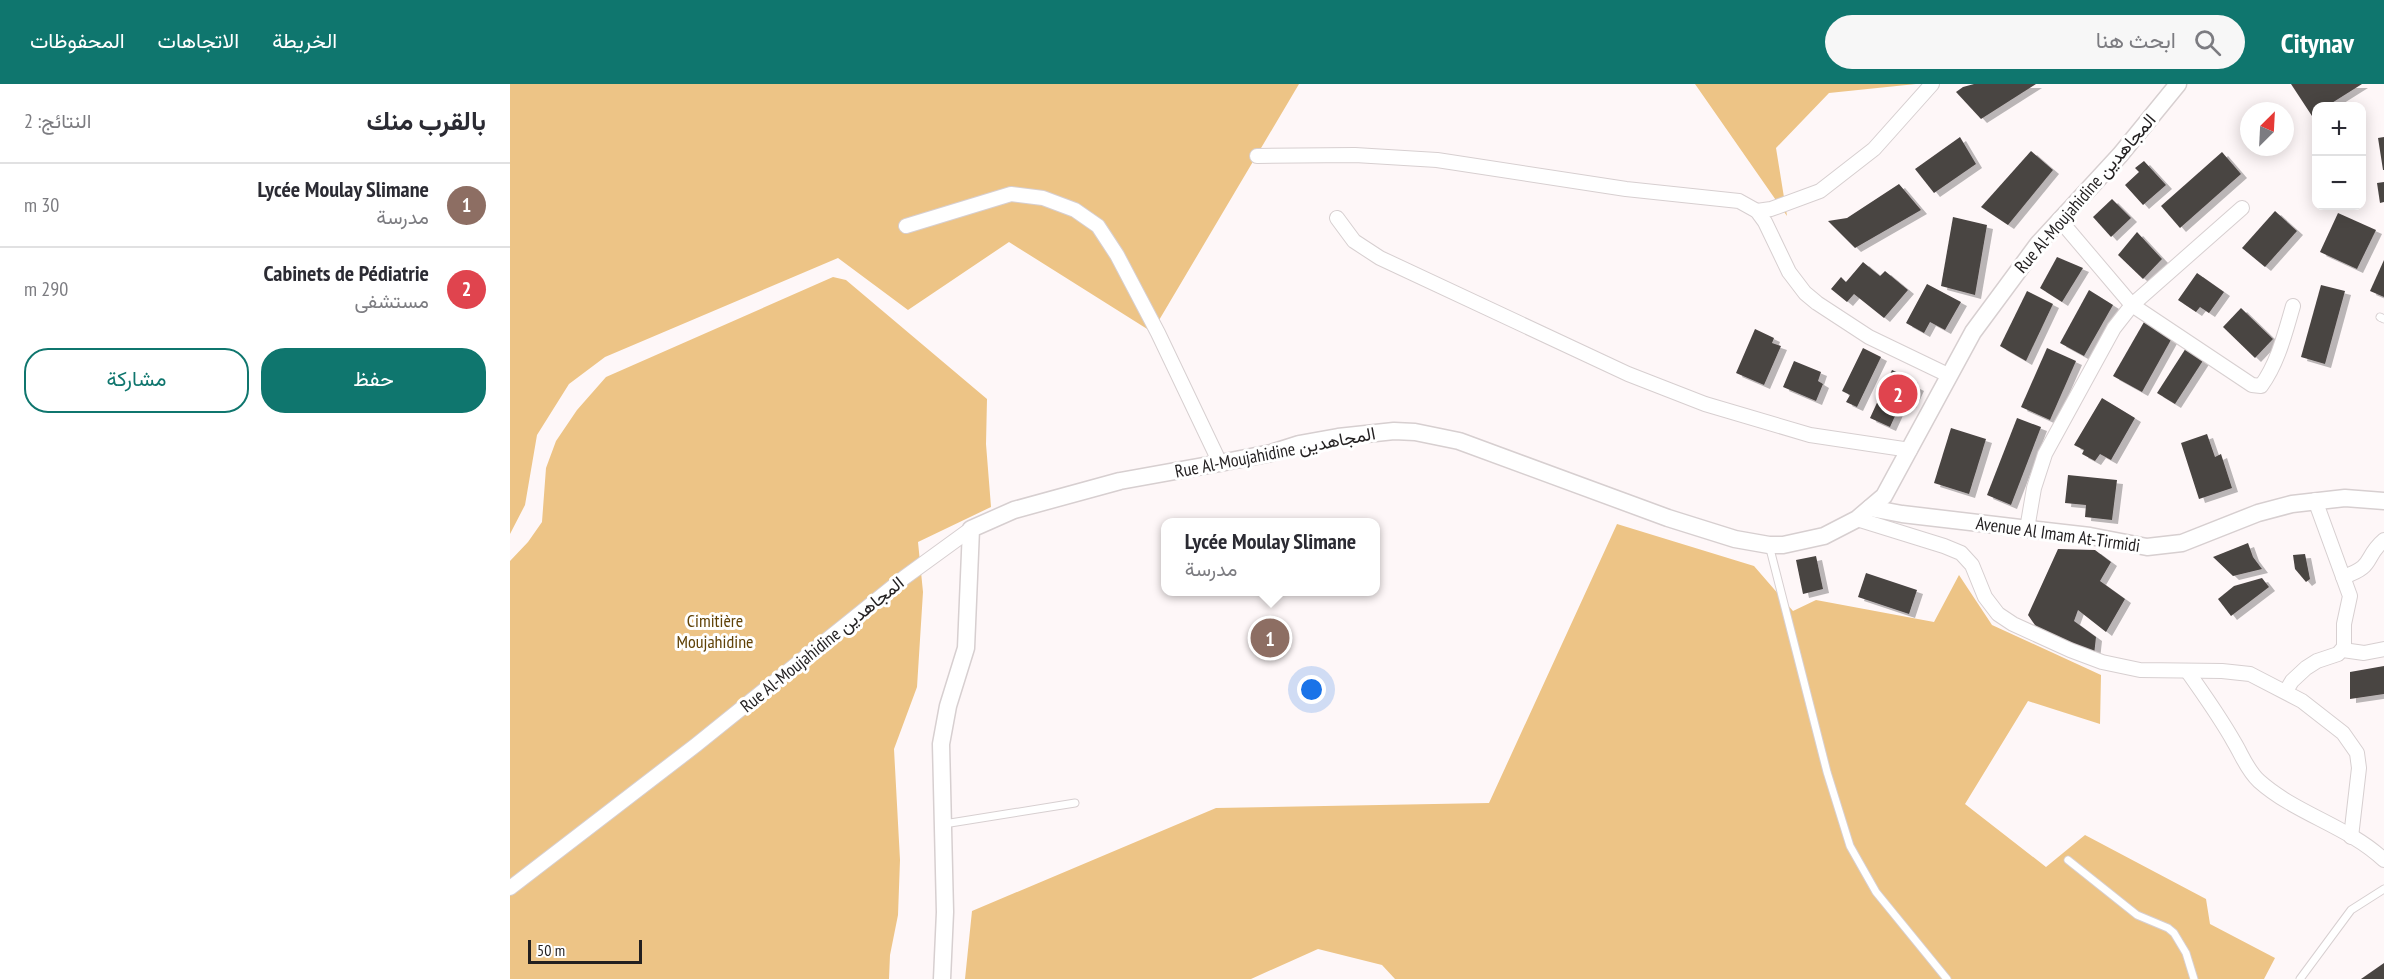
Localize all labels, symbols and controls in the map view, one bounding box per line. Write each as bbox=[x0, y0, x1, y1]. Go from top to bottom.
search box bbox=[1825, 15, 2245, 69]
text: Citynav bbox=[2281, 24, 2354, 61]
text: ابحث هنا bbox=[2096, 26, 2176, 54]
icon: search bbox=[2191, 26, 2224, 59]
text: المحفوظات bbox=[30, 27, 125, 54]
text: الاتجاهات bbox=[158, 27, 239, 54]
text: الخريطة bbox=[272, 27, 337, 54]
north arrow bbox=[2240, 102, 2294, 156]
map controls bbox=[2312, 102, 2366, 210]
button: + bbox=[2312, 102, 2366, 156]
text: بالقرب منك bbox=[367, 104, 486, 137]
text: النتائج: 2 bbox=[24, 108, 91, 134]
street label: Rue Al-Moujahidine المجاهدين bbox=[2009, 109, 2161, 277]
button: − bbox=[2312, 156, 2366, 210]
text: Lycée Moulay Slimane bbox=[258, 175, 429, 203]
text: 30 m bbox=[24, 192, 59, 218]
text: 1 bbox=[462, 192, 471, 218]
text: مدرسة bbox=[376, 204, 429, 230]
text: Cabinets de Pédiatrie bbox=[263, 259, 429, 287]
text: 290 m bbox=[24, 276, 68, 302]
text: 2 bbox=[462, 276, 471, 302]
text: مستشفى bbox=[354, 288, 429, 314]
button: مشاركة bbox=[24, 348, 249, 413]
button: حفظ bbox=[261, 348, 486, 413]
pin: 2 bbox=[1878, 372, 1918, 416]
street label: Rue Al-Moujahidine المجاهدين bbox=[1173, 421, 1377, 483]
street label: Avenue Al Imam At-Tirmidi bbox=[1974, 511, 2142, 557]
popup bbox=[1161, 518, 1380, 596]
text: Lycée Moulay Slimane bbox=[1185, 527, 1356, 555]
text: مدرسة bbox=[1185, 556, 1238, 582]
street label: Rue Al-Moujahidine المجاهدين bbox=[736, 571, 908, 717]
park label: Cimitière Moujahidine bbox=[677, 609, 754, 653]
pin: 1 bbox=[1250, 616, 1290, 660]
your location bbox=[1297, 675, 1326, 704]
scale bar bbox=[528, 937, 642, 964]
text: 50 m bbox=[537, 940, 565, 960]

